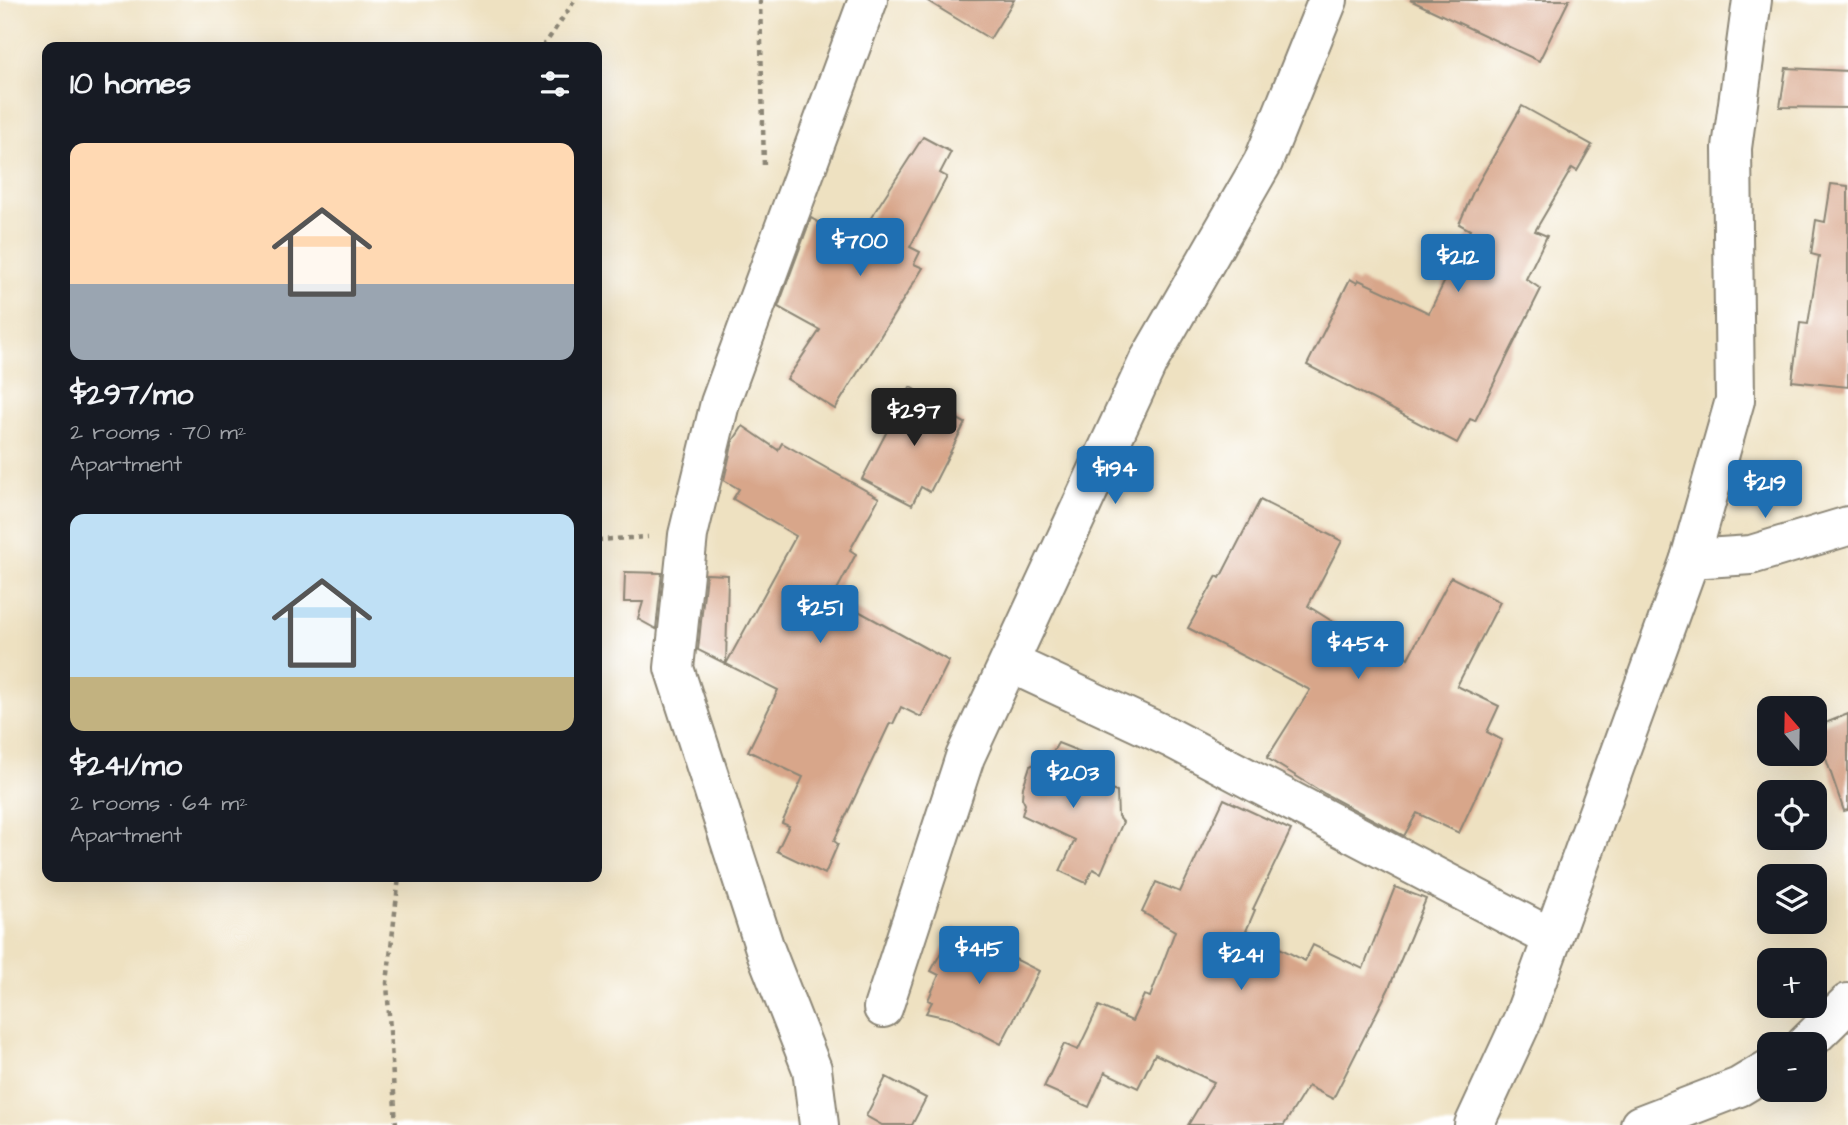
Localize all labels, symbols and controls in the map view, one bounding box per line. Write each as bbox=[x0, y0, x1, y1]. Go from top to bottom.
text: 10 homes bbox=[70, 63, 191, 105]
icon: filters bbox=[536, 65, 574, 103]
icon: home bbox=[259, 189, 385, 315]
pin: $700 bbox=[819, 218, 901, 278]
text: $700 bbox=[832, 225, 888, 257]
pin: $212 bbox=[1417, 234, 1499, 294]
text: $212 bbox=[1437, 241, 1479, 273]
text: $297/mo bbox=[70, 374, 193, 416]
pin: $297 bbox=[873, 388, 955, 448]
text: $297 bbox=[887, 395, 941, 427]
text: 2 rooms · 70 m² bbox=[70, 416, 246, 448]
pin: $194 bbox=[1074, 447, 1156, 506]
text: Apartment bbox=[70, 448, 182, 480]
text: $194 bbox=[1093, 453, 1137, 485]
pin: $219 bbox=[1724, 461, 1806, 520]
text: $219 bbox=[1744, 467, 1786, 499]
icon: home bbox=[259, 560, 385, 686]
pin: $251 bbox=[779, 586, 861, 645]
text: $251 bbox=[797, 592, 843, 624]
pin: $454 bbox=[1317, 622, 1399, 681]
text: $454 bbox=[1328, 628, 1388, 660]
north arrow bbox=[1757, 696, 1827, 766]
map controls bbox=[1757, 696, 1827, 1102]
text: $241/mo bbox=[70, 745, 182, 787]
pin: $203 bbox=[1032, 750, 1114, 810]
text: $203 bbox=[1047, 757, 1099, 789]
button: locate bbox=[1757, 780, 1827, 850]
text: 2 rooms · 64 m² bbox=[70, 787, 248, 819]
text: Apartment bbox=[70, 819, 182, 851]
button: layers bbox=[1757, 864, 1827, 934]
pin: $415 bbox=[938, 926, 1020, 986]
pin: $241 bbox=[1200, 932, 1282, 992]
text: $415 bbox=[955, 933, 1003, 965]
text: $241 bbox=[1219, 939, 1263, 971]
button: + bbox=[1757, 948, 1827, 1018]
button: − bbox=[1757, 1032, 1827, 1102]

